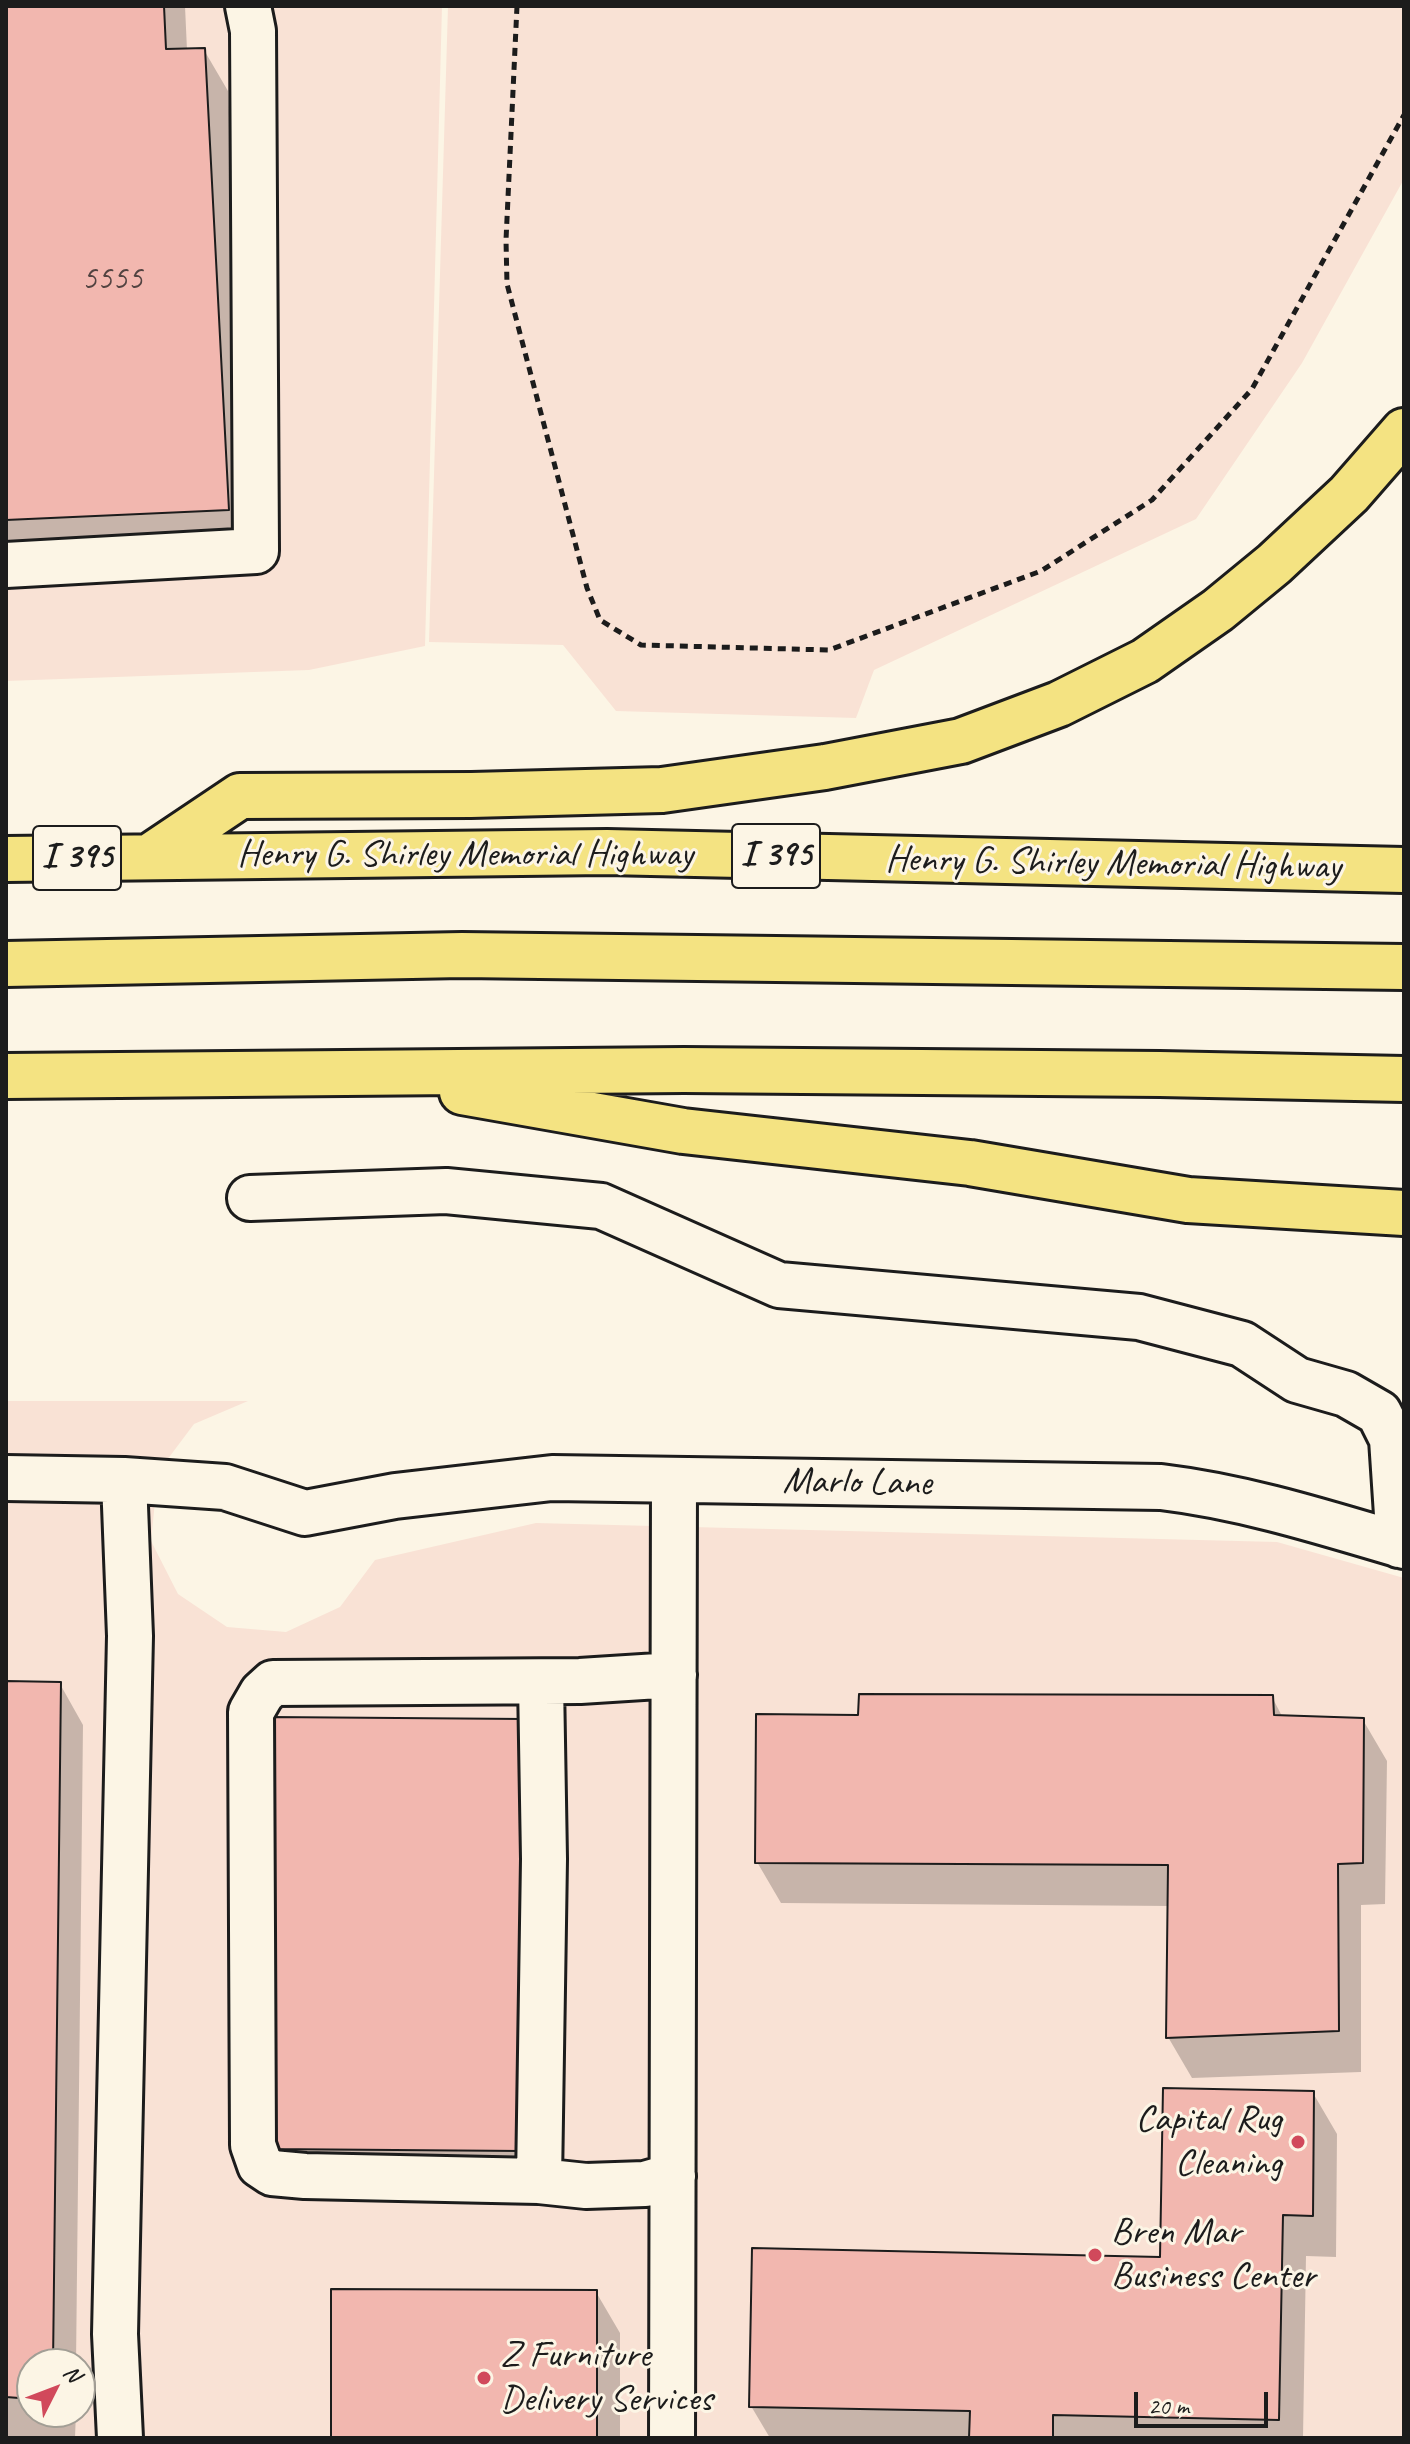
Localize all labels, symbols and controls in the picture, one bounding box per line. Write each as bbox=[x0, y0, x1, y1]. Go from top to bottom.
house number: 5555 bbox=[81, 260, 143, 300]
road number: I 395 bbox=[732, 824, 820, 888]
road number: I 395 bbox=[33, 826, 121, 890]
street label: Henry G. Shirley Memorial Highway bbox=[237, 832, 693, 878]
street label: Henry G. Shirley Memorial Highway bbox=[885, 837, 1341, 891]
street label: Marlo Lane bbox=[782, 1459, 932, 1507]
place label: Capital Rug Cleaning bbox=[1135, 2097, 1282, 2186]
marker: Capital Rug Cleaning bbox=[1289, 2133, 1307, 2151]
place label: Bren Mar Business Center bbox=[1111, 2210, 1315, 2300]
marker: Bren Mar Business Center bbox=[1086, 2246, 1104, 2264]
place label: Z Furniture Delivery Services bbox=[500, 2333, 712, 2422]
north arrow bbox=[16, 2348, 96, 2428]
text: N bbox=[57, 2359, 87, 2388]
marker: Z Furniture Delivery Services bbox=[475, 2369, 493, 2387]
scale bar bbox=[1138, 2376, 1272, 2426]
text: 20 m bbox=[1148, 2391, 1189, 2421]

